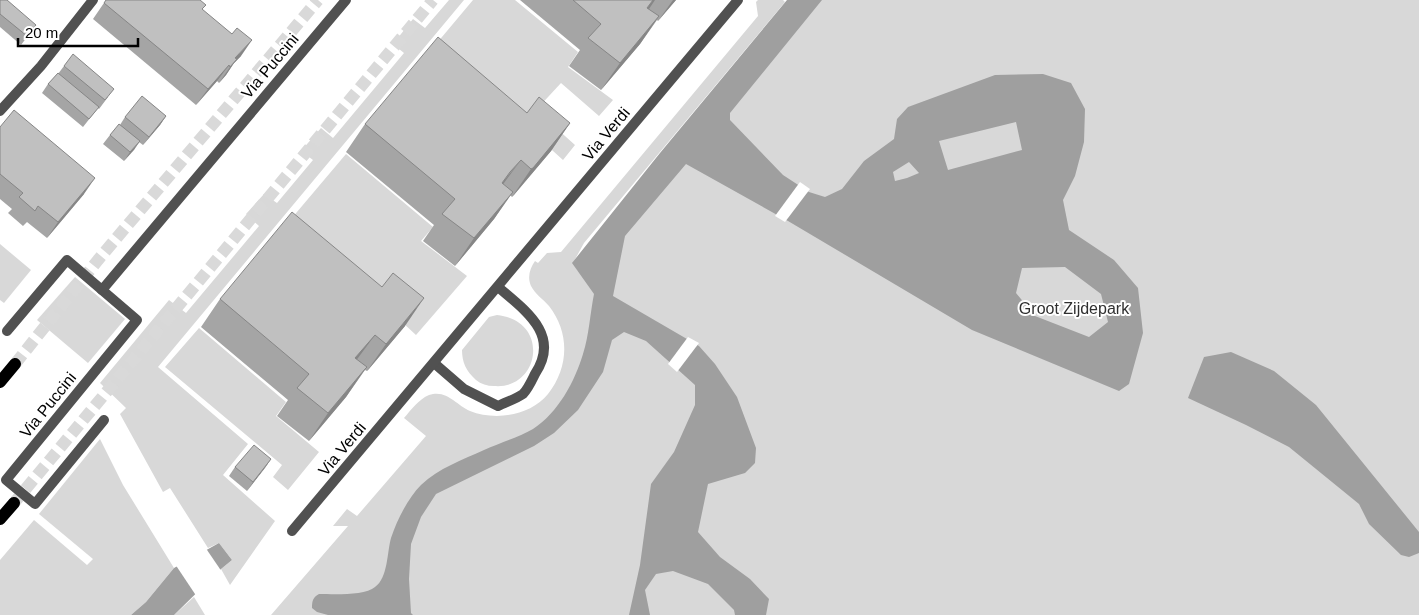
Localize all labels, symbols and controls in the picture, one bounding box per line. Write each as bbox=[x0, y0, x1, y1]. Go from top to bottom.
scale bar bbox=[18, 15, 138, 47]
text: 20 m bbox=[25, 24, 58, 41]
street label: Via Puccini bbox=[238, 30, 302, 102]
street label: Via Verdi bbox=[579, 104, 633, 164]
park label: Groot Zijdepark bbox=[1019, 300, 1130, 317]
street label: Via Puccini bbox=[17, 369, 79, 441]
street label: Via Verdi bbox=[315, 419, 369, 479]

